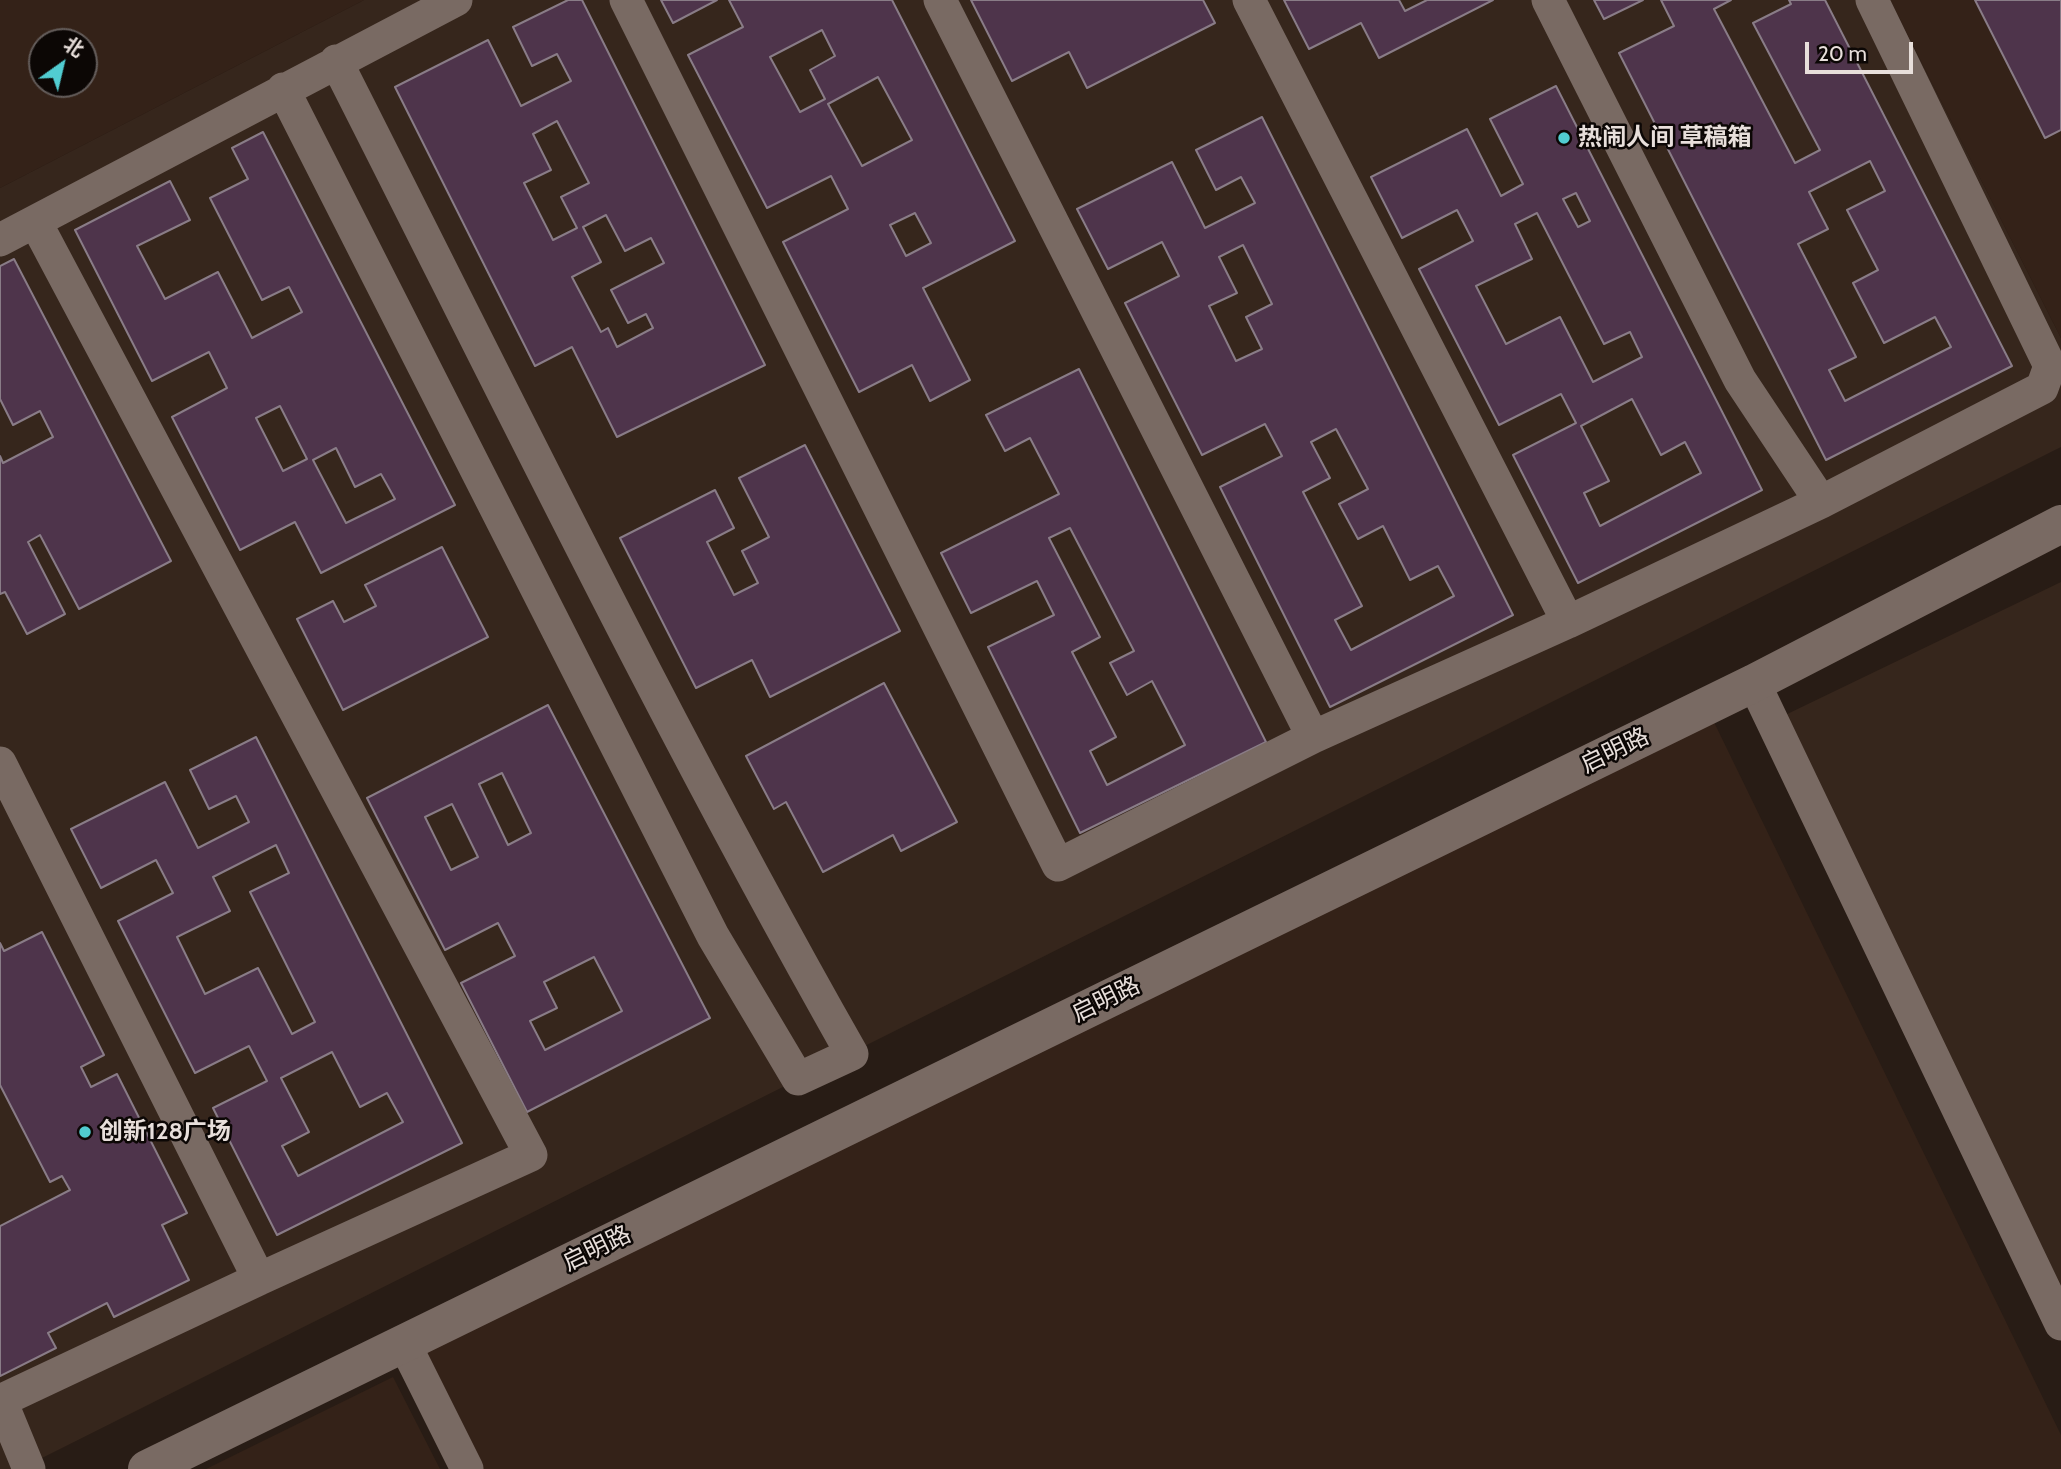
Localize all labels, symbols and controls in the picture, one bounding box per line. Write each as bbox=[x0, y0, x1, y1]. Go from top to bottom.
north arrow bbox=[28, 28, 98, 98]
scale bar bbox=[1809, 28, 1918, 72]
text: 北 bbox=[60, 32, 88, 62]
text: 20 m bbox=[1818, 41, 1867, 66]
place label: 热闹人间 草稿箱 bbox=[1578, 124, 1751, 152]
marker: 热闹人间 草稿箱 bbox=[1556, 130, 1572, 146]
street label: 启明路 bbox=[1576, 722, 1654, 780]
street label: 启明路 bbox=[1067, 971, 1145, 1029]
place label: 创新128广场 bbox=[99, 1118, 231, 1146]
marker: 创新128广场 bbox=[77, 1124, 93, 1140]
street label: 启明路 bbox=[558, 1220, 636, 1278]

